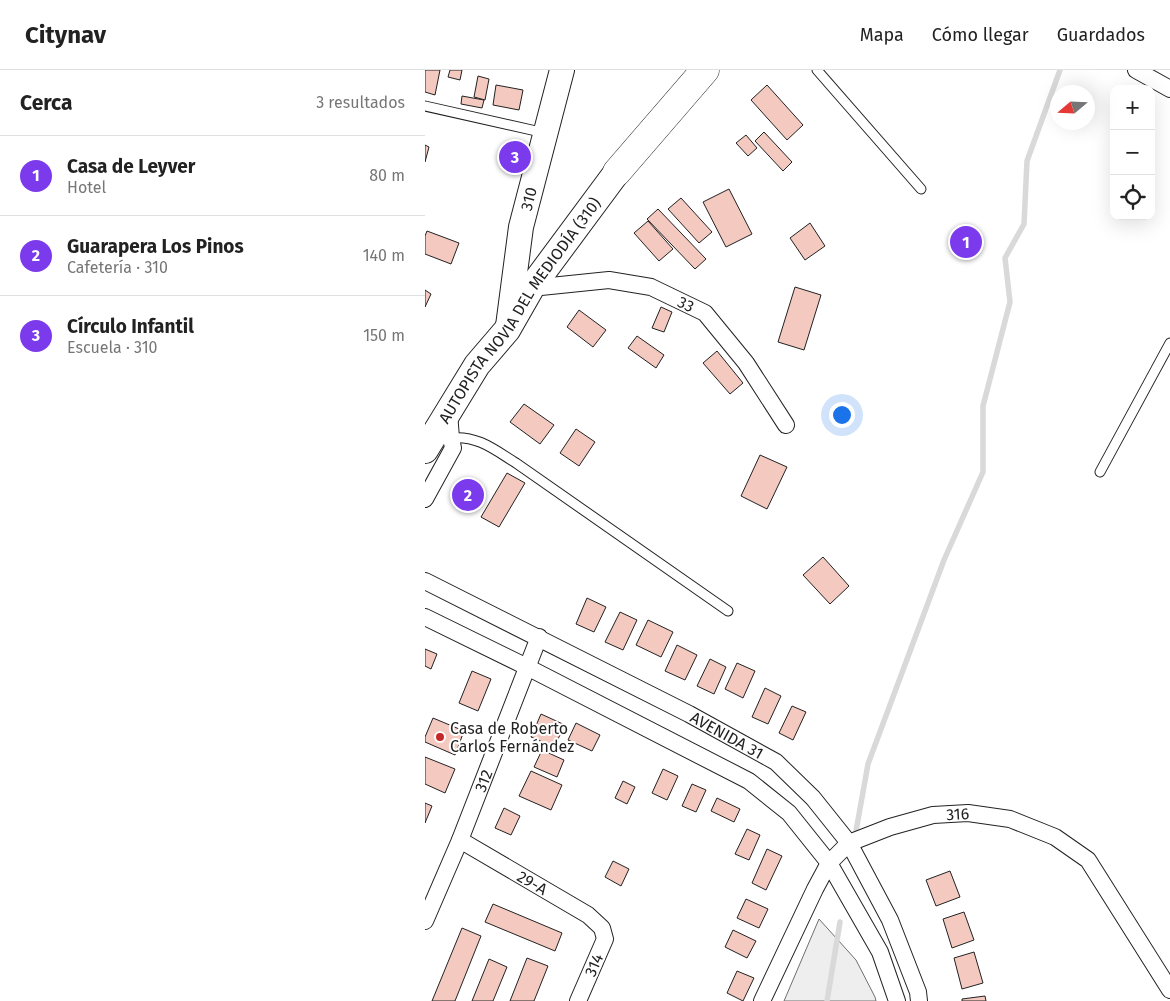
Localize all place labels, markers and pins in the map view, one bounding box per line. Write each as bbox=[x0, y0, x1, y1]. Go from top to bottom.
pin: 3 bbox=[499, 138, 531, 176]
pin: 1 bbox=[950, 223, 982, 261]
pin: 2 bbox=[452, 476, 484, 514]
place label: Casa de Roberto Carlos Fernández bbox=[450, 719, 574, 756]
marker: Casa de Roberto Carlos Fernández bbox=[434, 731, 446, 743]

